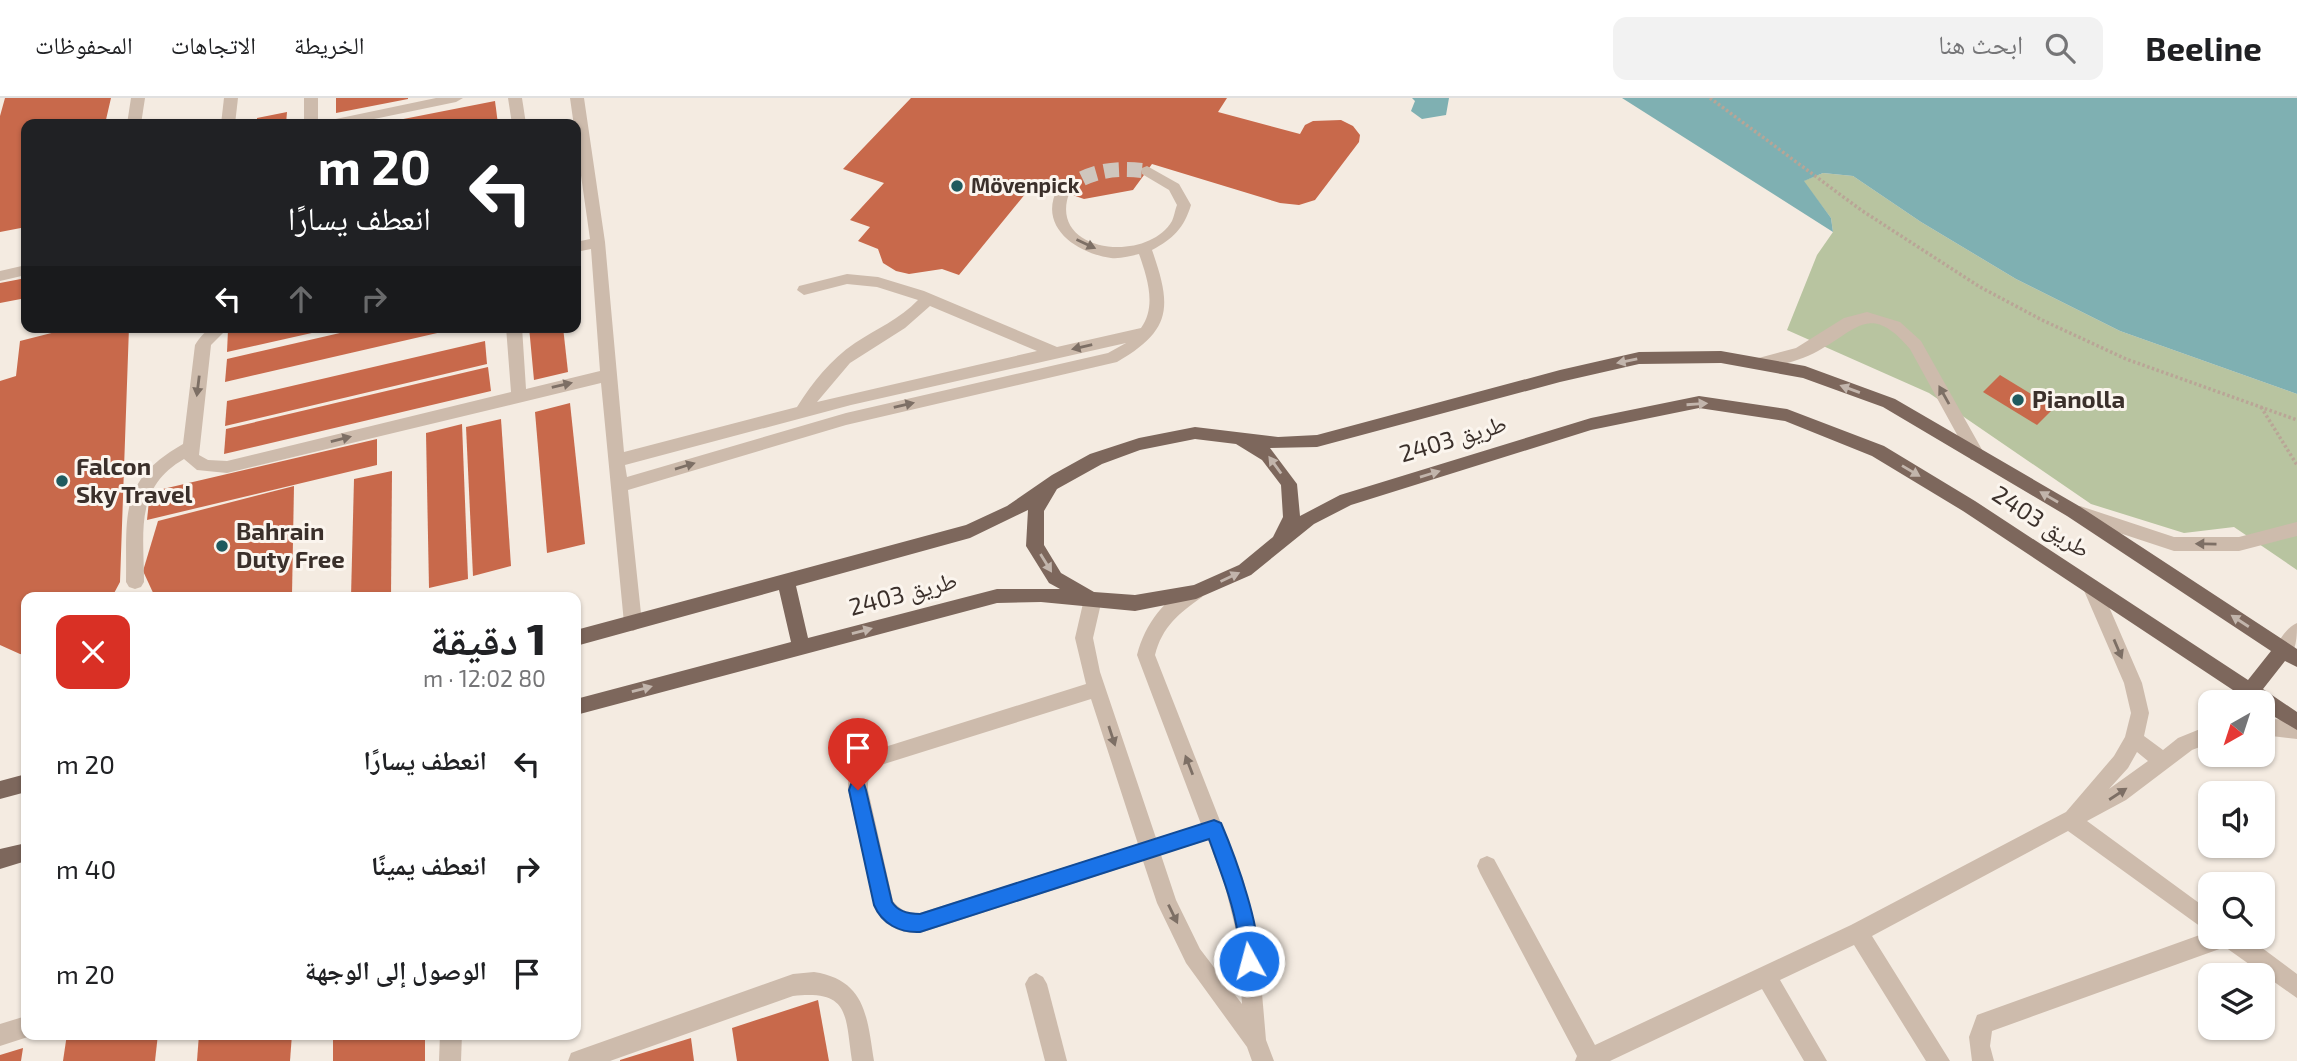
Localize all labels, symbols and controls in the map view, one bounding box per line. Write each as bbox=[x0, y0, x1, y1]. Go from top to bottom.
search box bbox=[1613, 17, 2103, 80]
text: ابحث هنا bbox=[1938, 28, 2023, 59]
text: Beeline bbox=[2145, 28, 2262, 68]
icon: search bbox=[2041, 29, 2079, 67]
text: المحفوظات bbox=[35, 30, 133, 59]
text: الاتجاهات bbox=[171, 30, 256, 59]
text: الخريطة bbox=[294, 30, 365, 59]
text: 20 m bbox=[318, 136, 431, 195]
icon: left bbox=[455, 147, 546, 238]
place label: Mövenpick bbox=[971, 172, 1080, 197]
marker: Mövenpick bbox=[949, 178, 965, 194]
text: انعطف يسارًا bbox=[288, 198, 431, 236]
one-way arrow bbox=[1076, 238, 1096, 250]
icon: left bbox=[209, 280, 247, 318]
icon: ahead bbox=[282, 280, 320, 318]
icon: right bbox=[355, 280, 393, 318]
one-way arrow bbox=[1071, 342, 1093, 353]
one-way arrow bbox=[1616, 356, 1638, 367]
one-way arrow bbox=[192, 376, 203, 398]
one-way arrow bbox=[551, 379, 573, 390]
one-way arrow bbox=[1839, 383, 1860, 394]
place label: Pianolla bbox=[2032, 384, 2125, 413]
one-way arrow bbox=[1938, 386, 1950, 405]
marker: Pianolla bbox=[2010, 392, 2026, 408]
one-way arrow bbox=[1686, 399, 1708, 410]
one-way arrow bbox=[894, 400, 916, 411]
street label: طريق 2403 bbox=[1395, 408, 1510, 469]
one-way arrow bbox=[330, 433, 352, 444]
place label: Falcon Sky Travel bbox=[76, 451, 192, 508]
one-way arrow bbox=[1268, 456, 1282, 474]
one-way arrow bbox=[675, 460, 696, 471]
one-way arrow bbox=[1901, 465, 1920, 477]
one-way arrow bbox=[1419, 468, 1440, 478]
marker: Falcon Sky Travel bbox=[54, 473, 70, 489]
street label: طريق 2403 bbox=[1987, 478, 2096, 564]
one-way arrow bbox=[2040, 491, 2059, 504]
place label: Bahrain Duty Free bbox=[236, 516, 345, 573]
marker: Bahrain Duty Free bbox=[214, 538, 230, 554]
one-way arrow bbox=[2195, 538, 2217, 550]
one-way arrow bbox=[1039, 553, 1052, 572]
street label: طريق 2403 bbox=[845, 564, 960, 622]
one-way arrow bbox=[1220, 571, 1240, 583]
text: 1 دقيقة bbox=[430, 613, 546, 663]
button: close bbox=[56, 615, 130, 689]
one-way arrow bbox=[2230, 615, 2250, 628]
one-way arrow bbox=[852, 626, 873, 636]
one-way arrow bbox=[2112, 639, 2124, 659]
text: 80 m · 12:02 bbox=[423, 664, 546, 692]
one-way arrow bbox=[631, 683, 653, 694]
north arrow bbox=[2198, 690, 2275, 766]
map controls bbox=[2198, 690, 2275, 1040]
pin bbox=[828, 718, 888, 790]
one-way arrow bbox=[1107, 725, 1117, 746]
icon: arrive bbox=[839, 729, 877, 767]
text: انعطف يسارًا bbox=[363, 744, 487, 775]
icon: left bbox=[508, 745, 546, 783]
text: 20 m bbox=[56, 748, 115, 779]
one-way arrow bbox=[1184, 755, 1195, 776]
button: sound bbox=[2198, 781, 2275, 858]
one-way arrow bbox=[2108, 787, 2127, 800]
text: انعطف يمينًا bbox=[371, 849, 487, 880]
icon: right bbox=[508, 850, 546, 888]
text: 40 m bbox=[56, 853, 116, 884]
button: search bbox=[2198, 872, 2275, 949]
one-way arrow bbox=[1167, 904, 1178, 924]
position arrow bbox=[1212, 924, 1286, 998]
text: الوصول إلى الوجهة bbox=[305, 954, 487, 985]
icon: arrive bbox=[508, 955, 546, 993]
text: 20 m bbox=[56, 958, 115, 989]
button: layers bbox=[2198, 963, 2275, 1040]

